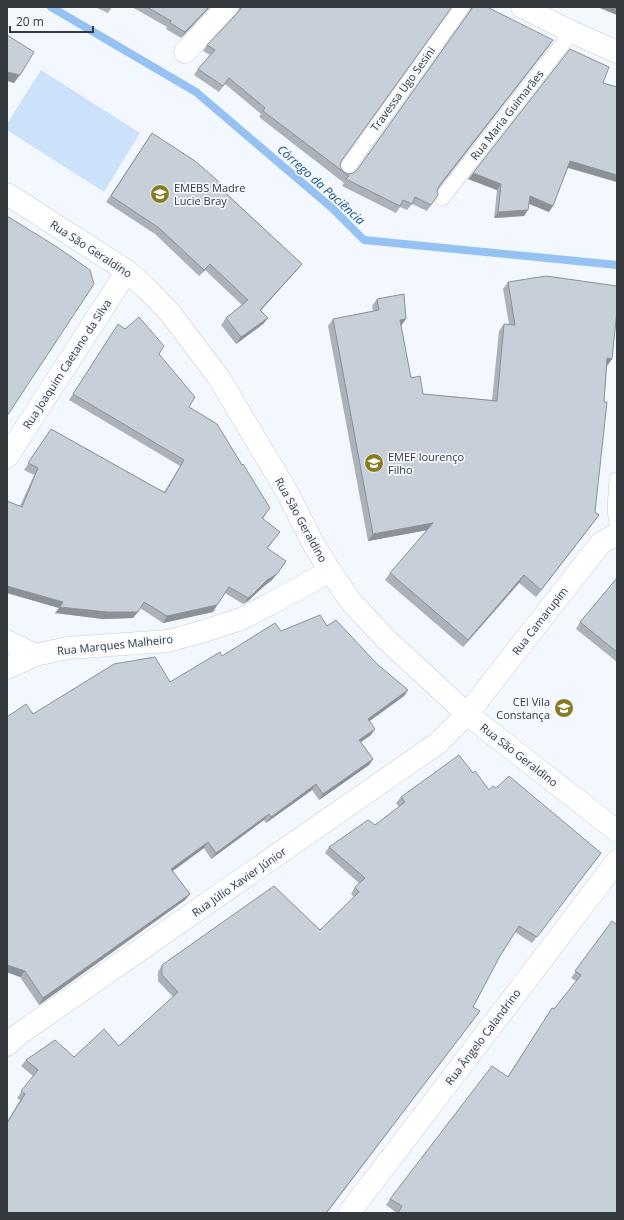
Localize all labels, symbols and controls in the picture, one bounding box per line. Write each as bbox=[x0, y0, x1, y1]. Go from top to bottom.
scale bar bbox=[10, 8, 93, 34]
text: 20 m bbox=[16, 13, 44, 30]
street label: Travessa Ugo Sesini bbox=[367, 43, 438, 134]
street label: Rua Maria Guimarães bbox=[467, 66, 547, 163]
water label: Córrego da Paciência bbox=[274, 141, 369, 229]
place label: EMEBS Madre Lucie Bray bbox=[174, 180, 246, 208]
school or university icon: EMEBS Madre Lucie Bray bbox=[149, 183, 171, 205]
street label: Rua São Geraldino bbox=[48, 217, 135, 281]
street label: Rua Joaquim Caetano da Silva bbox=[19, 296, 114, 431]
place label: EMEF lourenço Filho bbox=[388, 449, 464, 477]
school or university icon: EMEF lourenço Filho bbox=[363, 452, 385, 474]
street label: Rua São Geraldino bbox=[272, 475, 331, 565]
street label: Rua Camarupim bbox=[508, 583, 571, 658]
street label: Rua Marques Malheiro bbox=[56, 631, 174, 658]
place label: CEI Vila Constança bbox=[496, 694, 550, 722]
school or university icon: CEI Vila Constança bbox=[553, 697, 575, 719]
street label: Rua São Geraldino bbox=[477, 720, 561, 790]
street label: Rua Júlio Xavier Júnior bbox=[189, 843, 289, 920]
street label: Rua Ângelo Calandrino bbox=[442, 985, 524, 1088]

